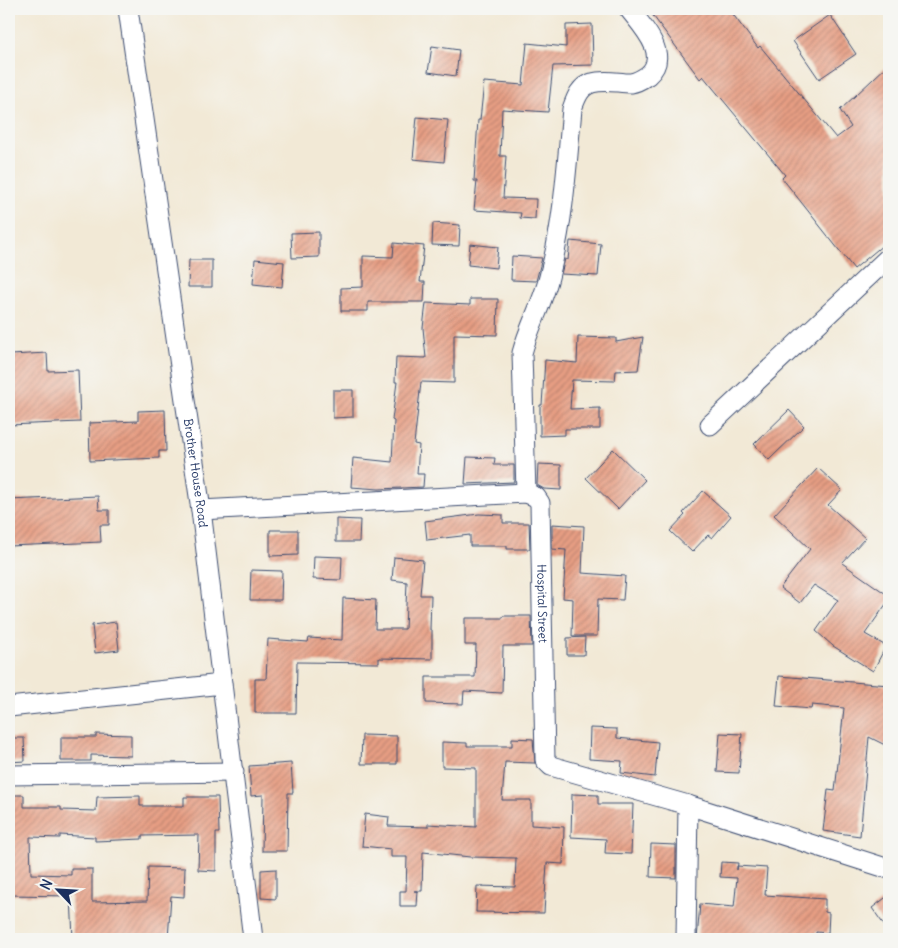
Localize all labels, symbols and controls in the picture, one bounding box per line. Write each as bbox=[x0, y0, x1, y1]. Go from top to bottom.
street label: Brother House Road bbox=[181, 418, 211, 528]
street label: Hospital Street bbox=[534, 564, 551, 643]
north arrow bbox=[32, 866, 82, 916]
text: N bbox=[36, 876, 56, 893]

